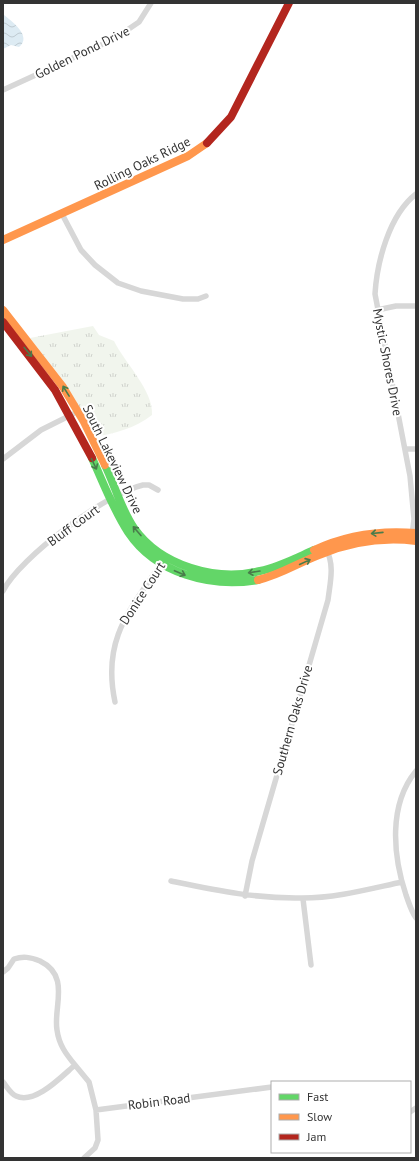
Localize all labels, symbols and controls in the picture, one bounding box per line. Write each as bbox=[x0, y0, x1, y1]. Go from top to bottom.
street label: Golden Pond Drive bbox=[32, 22, 132, 83]
street label: Rolling Oaks Ridge bbox=[91, 133, 193, 194]
street label: Mystic Shores Drive bbox=[369, 307, 406, 417]
one-way arrow bbox=[24, 347, 33, 357]
one-way arrow bbox=[61, 385, 69, 397]
street label: South Lakeview Drive bbox=[79, 402, 146, 517]
one-way arrow bbox=[91, 457, 98, 469]
street label: Bluff Court bbox=[44, 500, 103, 550]
one-way arrow bbox=[133, 526, 142, 537]
one-way arrow bbox=[371, 529, 384, 536]
one-way arrow bbox=[299, 557, 311, 565]
street label: Donice Court bbox=[116, 558, 169, 628]
one-way arrow bbox=[248, 568, 261, 576]
one-way arrow bbox=[174, 570, 186, 577]
street label: Southern Oaks Drive bbox=[269, 663, 316, 777]
legend bbox=[271, 1081, 411, 1153]
street label: Robin Road bbox=[127, 1089, 191, 1114]
text: Fast bbox=[307, 1089, 328, 1104]
text: Slow bbox=[307, 1109, 332, 1124]
text: Jam bbox=[306, 1129, 326, 1144]

